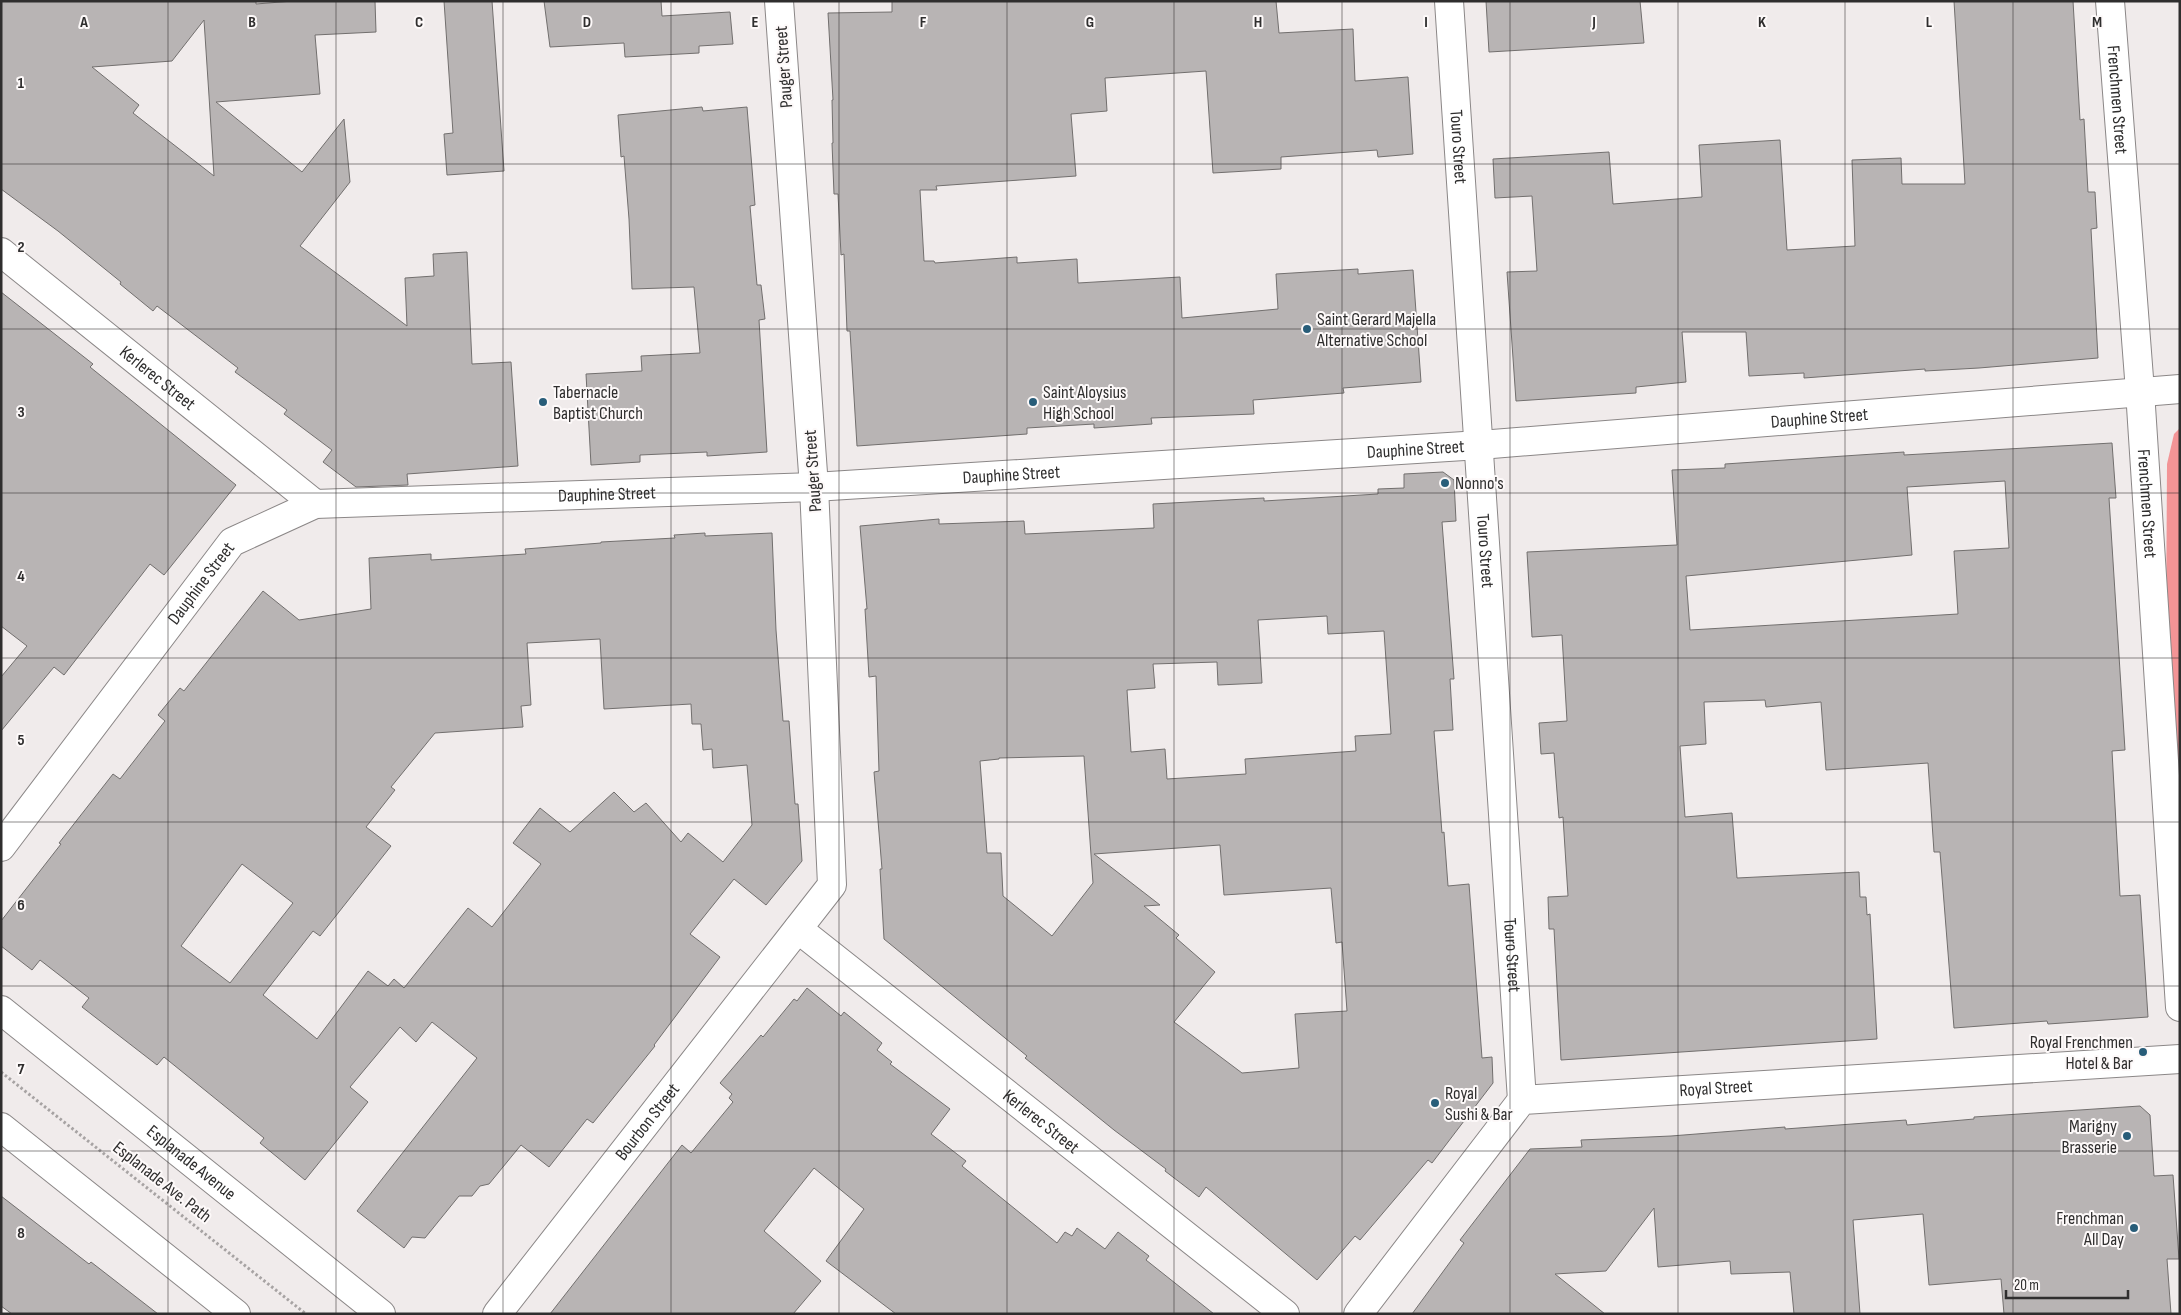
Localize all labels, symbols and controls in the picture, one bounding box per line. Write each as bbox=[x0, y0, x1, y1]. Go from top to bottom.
text: A bbox=[79, 13, 88, 32]
text: B bbox=[248, 13, 256, 32]
text: C bbox=[415, 13, 423, 32]
text: D bbox=[583, 13, 591, 32]
text: E bbox=[752, 13, 759, 32]
text: F bbox=[920, 13, 927, 32]
text: G bbox=[1086, 13, 1094, 32]
text: H bbox=[1254, 13, 1262, 32]
text: I bbox=[1424, 13, 1428, 32]
text: J bbox=[1591, 13, 1596, 32]
text: K bbox=[1758, 13, 1766, 32]
text: L bbox=[1926, 13, 1933, 32]
text: M bbox=[2092, 13, 2102, 32]
street label: Pauger Street bbox=[771, 25, 797, 109]
street label: Frenchmen Street bbox=[2103, 45, 2132, 155]
text: 1 bbox=[18, 74, 25, 93]
street label: Touro Street bbox=[1446, 109, 1472, 185]
text: 2 bbox=[17, 238, 25, 257]
place label: Saint Gerard Majella Alternative School bbox=[1316, 309, 1436, 351]
marker: Saint Gerard Majella Alternative School bbox=[1301, 323, 1313, 335]
street label: Kerlerec Street bbox=[116, 341, 200, 415]
place label: Tabernacle Baptist Church bbox=[553, 382, 643, 424]
place label: Saint Aloysius High School bbox=[1043, 382, 1127, 424]
marker: Tabernacle Baptist Church bbox=[537, 396, 549, 408]
marker: Saint Aloysius High School bbox=[1027, 396, 1039, 408]
text: 3 bbox=[17, 403, 25, 422]
street label: Dauphine Street bbox=[1770, 403, 1869, 432]
street label: Pauger Street bbox=[800, 429, 826, 513]
street label: Dauphine Street bbox=[1366, 435, 1466, 463]
street label: Frenchmen Street bbox=[2133, 449, 2161, 559]
street label: Dauphine Street bbox=[962, 461, 1061, 488]
place label: Nonno's bbox=[1455, 473, 1504, 494]
marker: Nonno's bbox=[1439, 477, 1451, 489]
street label: Dauphine Street bbox=[558, 482, 657, 506]
street label: Touro Street bbox=[1473, 513, 1498, 589]
street label: Dauphine Street bbox=[163, 537, 239, 628]
text: 4 bbox=[17, 567, 25, 586]
text: 5 bbox=[17, 731, 25, 750]
text: 6 bbox=[17, 896, 25, 915]
street label: Touro Street bbox=[1499, 917, 1525, 993]
place label: Royal Frenchmen Hotel & Bar bbox=[2030, 1032, 2133, 1074]
marker: Royal Frenchmen Hotel & Bar bbox=[2137, 1046, 2149, 1058]
text: 7 bbox=[18, 1060, 25, 1079]
street label: Royal Street bbox=[1679, 1075, 1754, 1101]
street label: Bourbon Street bbox=[611, 1079, 684, 1164]
place label: Royal Sushi & Bar bbox=[1445, 1083, 1513, 1125]
street label: Kerlerec Street bbox=[999, 1085, 1084, 1158]
marker: Royal Sushi & Bar bbox=[1429, 1097, 1441, 1109]
place label: Marigny Brasserie bbox=[2061, 1116, 2117, 1158]
street label: Esplanade Avenue bbox=[143, 1120, 240, 1204]
marker: Marigny Brasserie bbox=[2121, 1130, 2133, 1142]
street label: Esplanade Ave. Path bbox=[109, 1137, 215, 1227]
place label: Frenchman All Day bbox=[2056, 1208, 2124, 1250]
marker: Frenchman All Day bbox=[2128, 1222, 2140, 1234]
text: 8 bbox=[17, 1224, 25, 1243]
scale bar bbox=[2006, 1268, 2128, 1300]
text: 20 m bbox=[2014, 1276, 2039, 1295]

